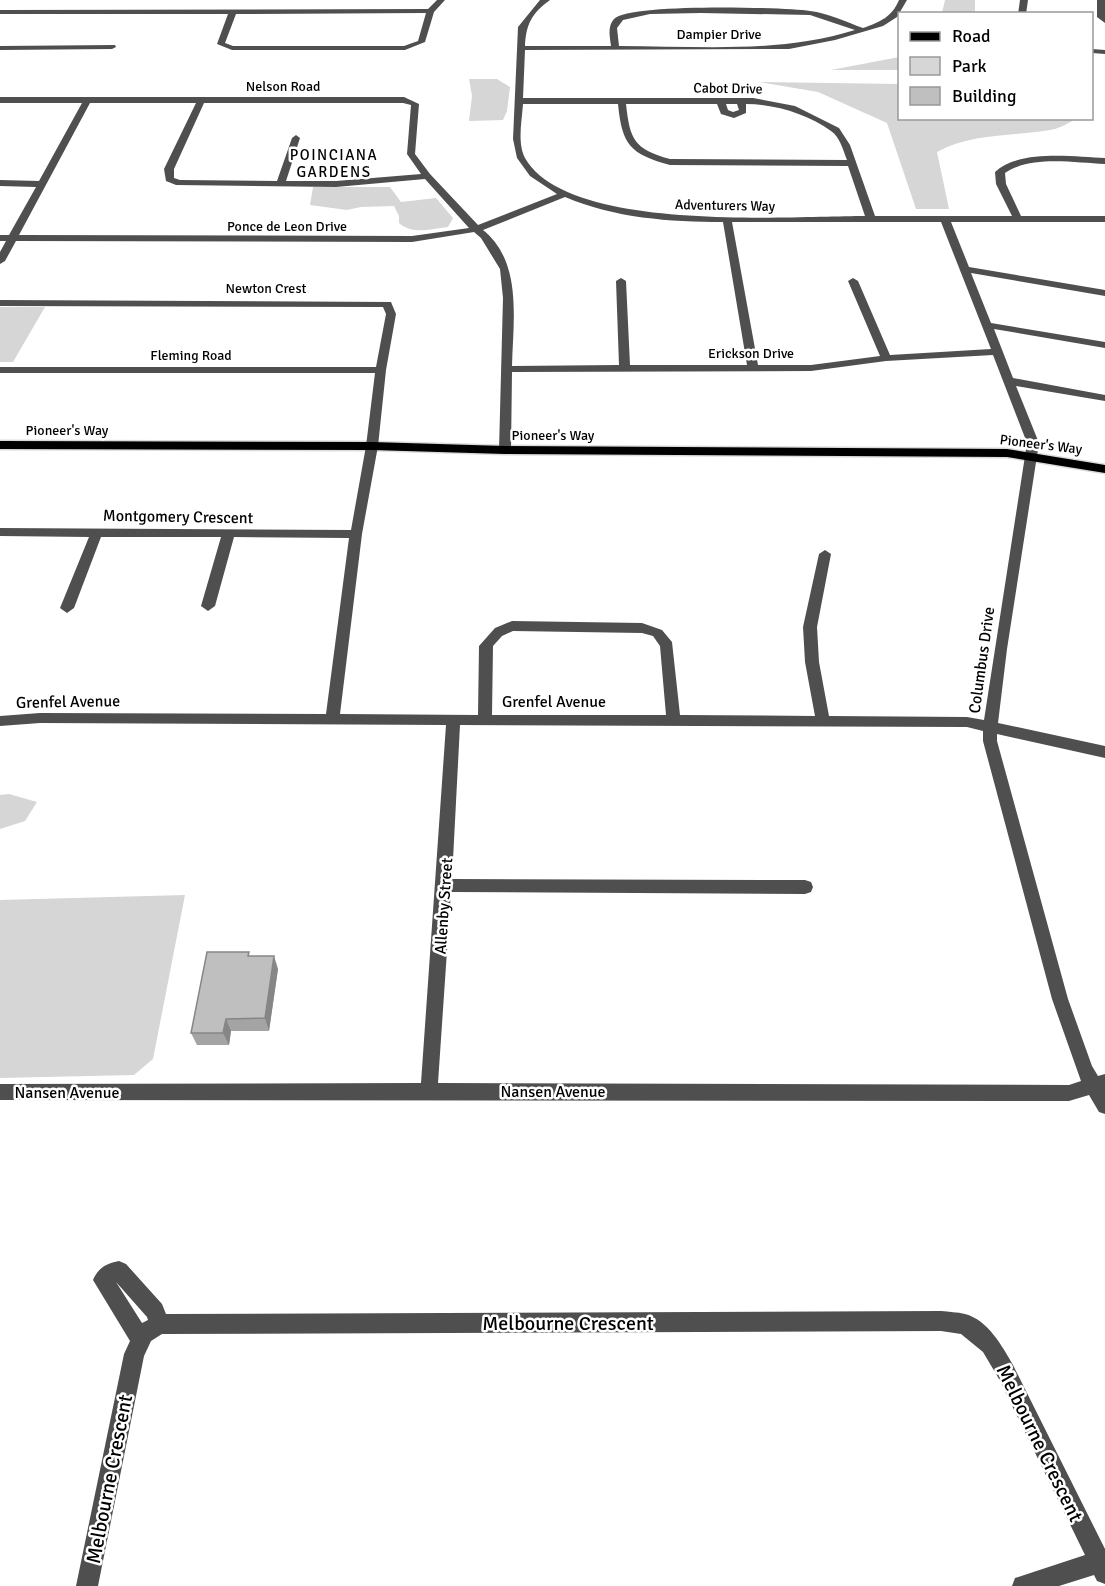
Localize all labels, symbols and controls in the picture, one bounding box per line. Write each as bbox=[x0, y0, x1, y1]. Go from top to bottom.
legend bbox=[898, 12, 1093, 120]
text: Road bbox=[952, 25, 991, 47]
street label: Dampier Drive bbox=[677, 26, 761, 43]
text: Park bbox=[952, 55, 987, 77]
street label: Nelson Road bbox=[246, 78, 320, 95]
street label: Cabot Drive bbox=[693, 79, 763, 98]
text: Building bbox=[952, 85, 1016, 107]
district label: POINCIANA GARDENS bbox=[290, 146, 378, 181]
street label: Adventurers Way bbox=[675, 196, 776, 215]
street label: Ponce de Leon Drive bbox=[227, 218, 347, 235]
street label: Newton Crest bbox=[226, 280, 307, 297]
street label: Erickson Drive bbox=[708, 345, 794, 362]
street label: Fleming Road bbox=[150, 347, 232, 364]
street label: Pioneer's Way bbox=[26, 422, 109, 439]
street label: Pioneer's Way bbox=[512, 427, 595, 444]
street label: Pioneer's Way bbox=[999, 431, 1083, 458]
street label: Montgomery Crescent bbox=[103, 506, 254, 528]
street label: Columbus Drive bbox=[965, 606, 999, 715]
street label: Grenfel Avenue bbox=[16, 691, 120, 713]
street label: Grenfel Avenue bbox=[502, 692, 606, 712]
street label: Allenby Street bbox=[431, 857, 457, 955]
street label: Nansen Avenue bbox=[500, 1082, 606, 1102]
street label: Nansen Avenue bbox=[14, 1083, 120, 1103]
street label: Melbourne Crescent bbox=[482, 1311, 654, 1336]
street label: Melbourne Crescent bbox=[991, 1361, 1088, 1526]
street label: Melbourne Crescent bbox=[81, 1392, 138, 1566]

